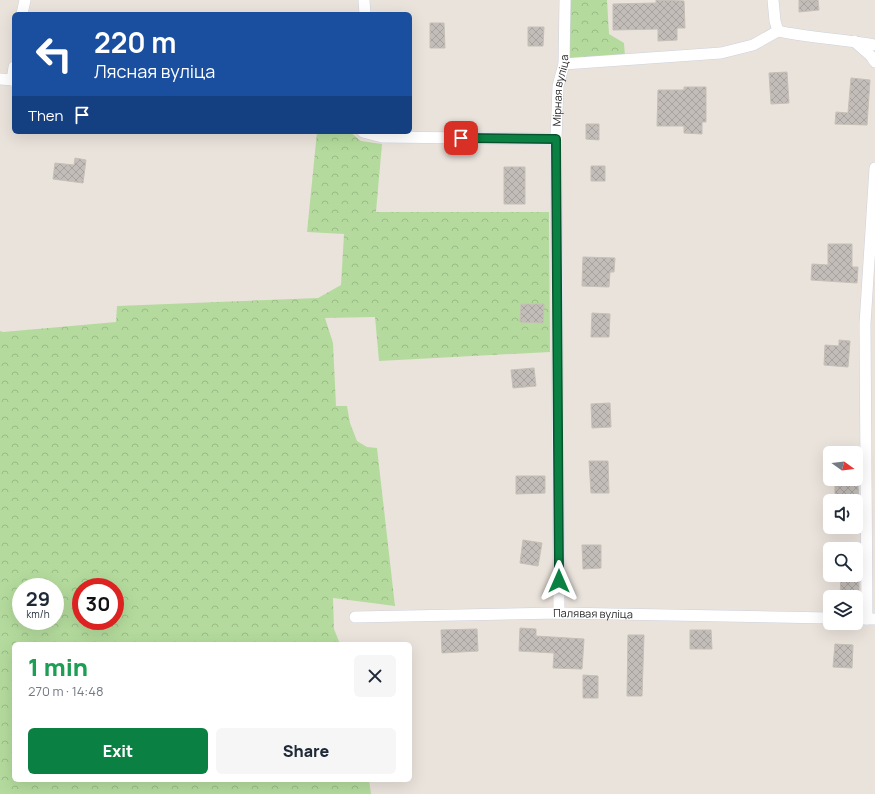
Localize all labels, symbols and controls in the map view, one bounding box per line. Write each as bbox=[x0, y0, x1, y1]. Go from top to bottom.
text: 220 m bbox=[94, 23, 177, 61]
icon: left bbox=[28, 28, 80, 80]
street label: Мірная вуліца bbox=[548, 54, 572, 127]
text: Лясная вуліца bbox=[94, 59, 215, 83]
icon: arrive bbox=[71, 104, 93, 126]
text: Then bbox=[28, 105, 63, 126]
pin bbox=[444, 121, 478, 155]
icon: arrive bbox=[450, 127, 472, 149]
north arrow bbox=[823, 446, 863, 486]
map controls bbox=[823, 446, 863, 630]
button: sound bbox=[823, 494, 863, 534]
button: search bbox=[823, 542, 863, 582]
position arrow bbox=[538, 560, 580, 602]
speed limit sign: 30 bbox=[72, 578, 124, 630]
text: 29 bbox=[26, 585, 50, 612]
button: layers bbox=[823, 590, 863, 630]
street label: Палявая вуліца bbox=[553, 605, 633, 621]
text: km/h bbox=[26, 607, 50, 621]
text: 1 min bbox=[28, 650, 88, 683]
button: close bbox=[354, 655, 396, 697]
text: 270 m · 14:48 bbox=[28, 682, 103, 700]
button: Exit bbox=[28, 728, 208, 774]
button: Share bbox=[216, 728, 396, 774]

